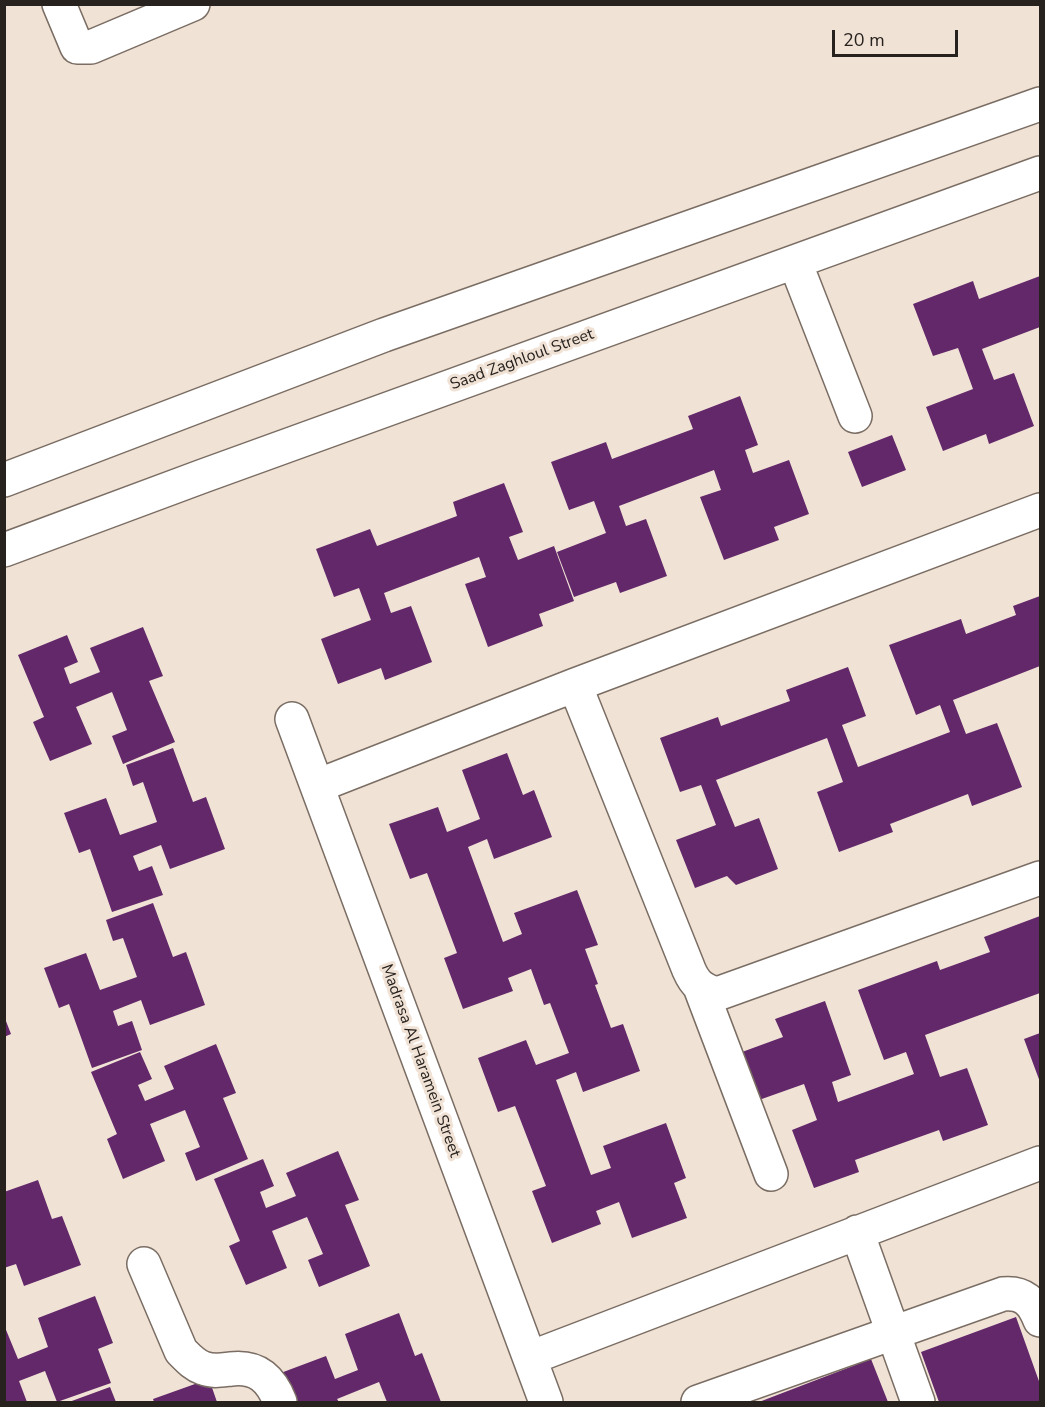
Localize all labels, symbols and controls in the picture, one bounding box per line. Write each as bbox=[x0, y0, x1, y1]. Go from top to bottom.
scale bar bbox=[835, 18, 961, 56]
text: 20 m bbox=[843, 28, 885, 52]
street label: Saad Zaghloul Street bbox=[448, 325, 596, 395]
street label: Madrasa Al Haramein Street bbox=[376, 962, 464, 1160]

